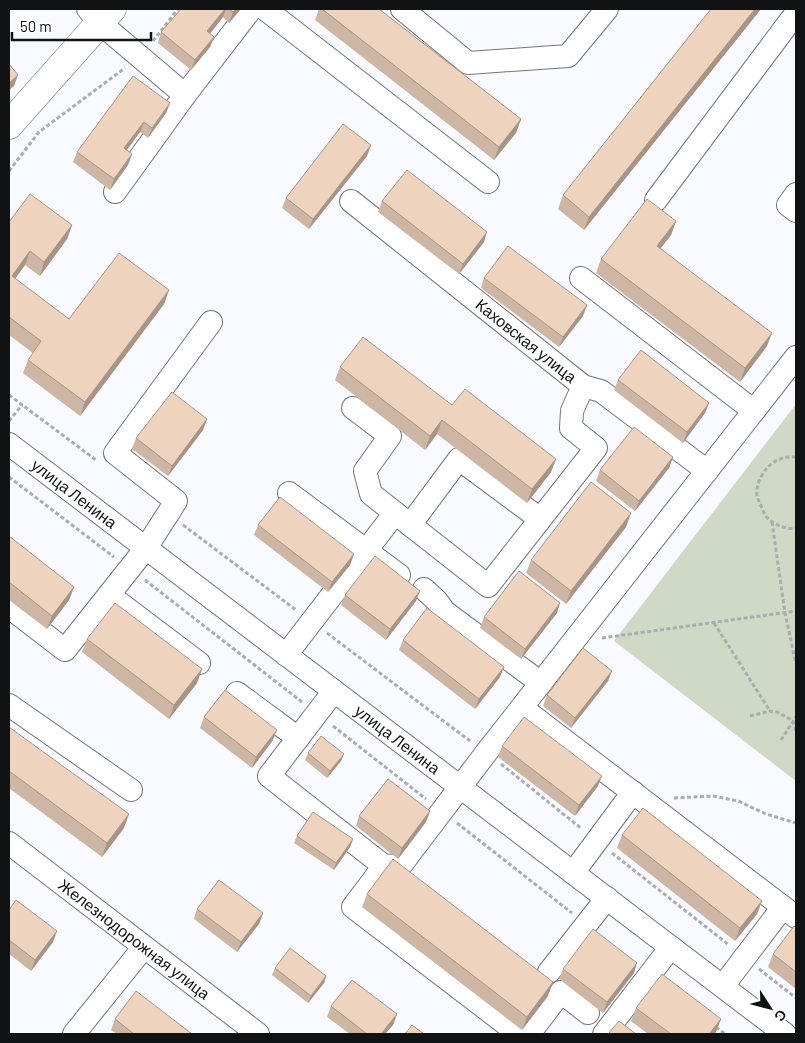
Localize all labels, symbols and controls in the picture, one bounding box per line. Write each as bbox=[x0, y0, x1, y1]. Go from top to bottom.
scale bar bbox=[12, 10, 151, 42]
text: 50 m bbox=[20, 17, 52, 35]
street label: Каховская улица bbox=[472, 294, 581, 386]
street label: улица Ленина bbox=[28, 455, 121, 532]
street label: улица Ленина bbox=[351, 700, 444, 777]
street label: Железнодорожная улица bbox=[55, 875, 214, 1003]
north arrow bbox=[745, 983, 795, 1033]
text: С bbox=[771, 1007, 791, 1025]

